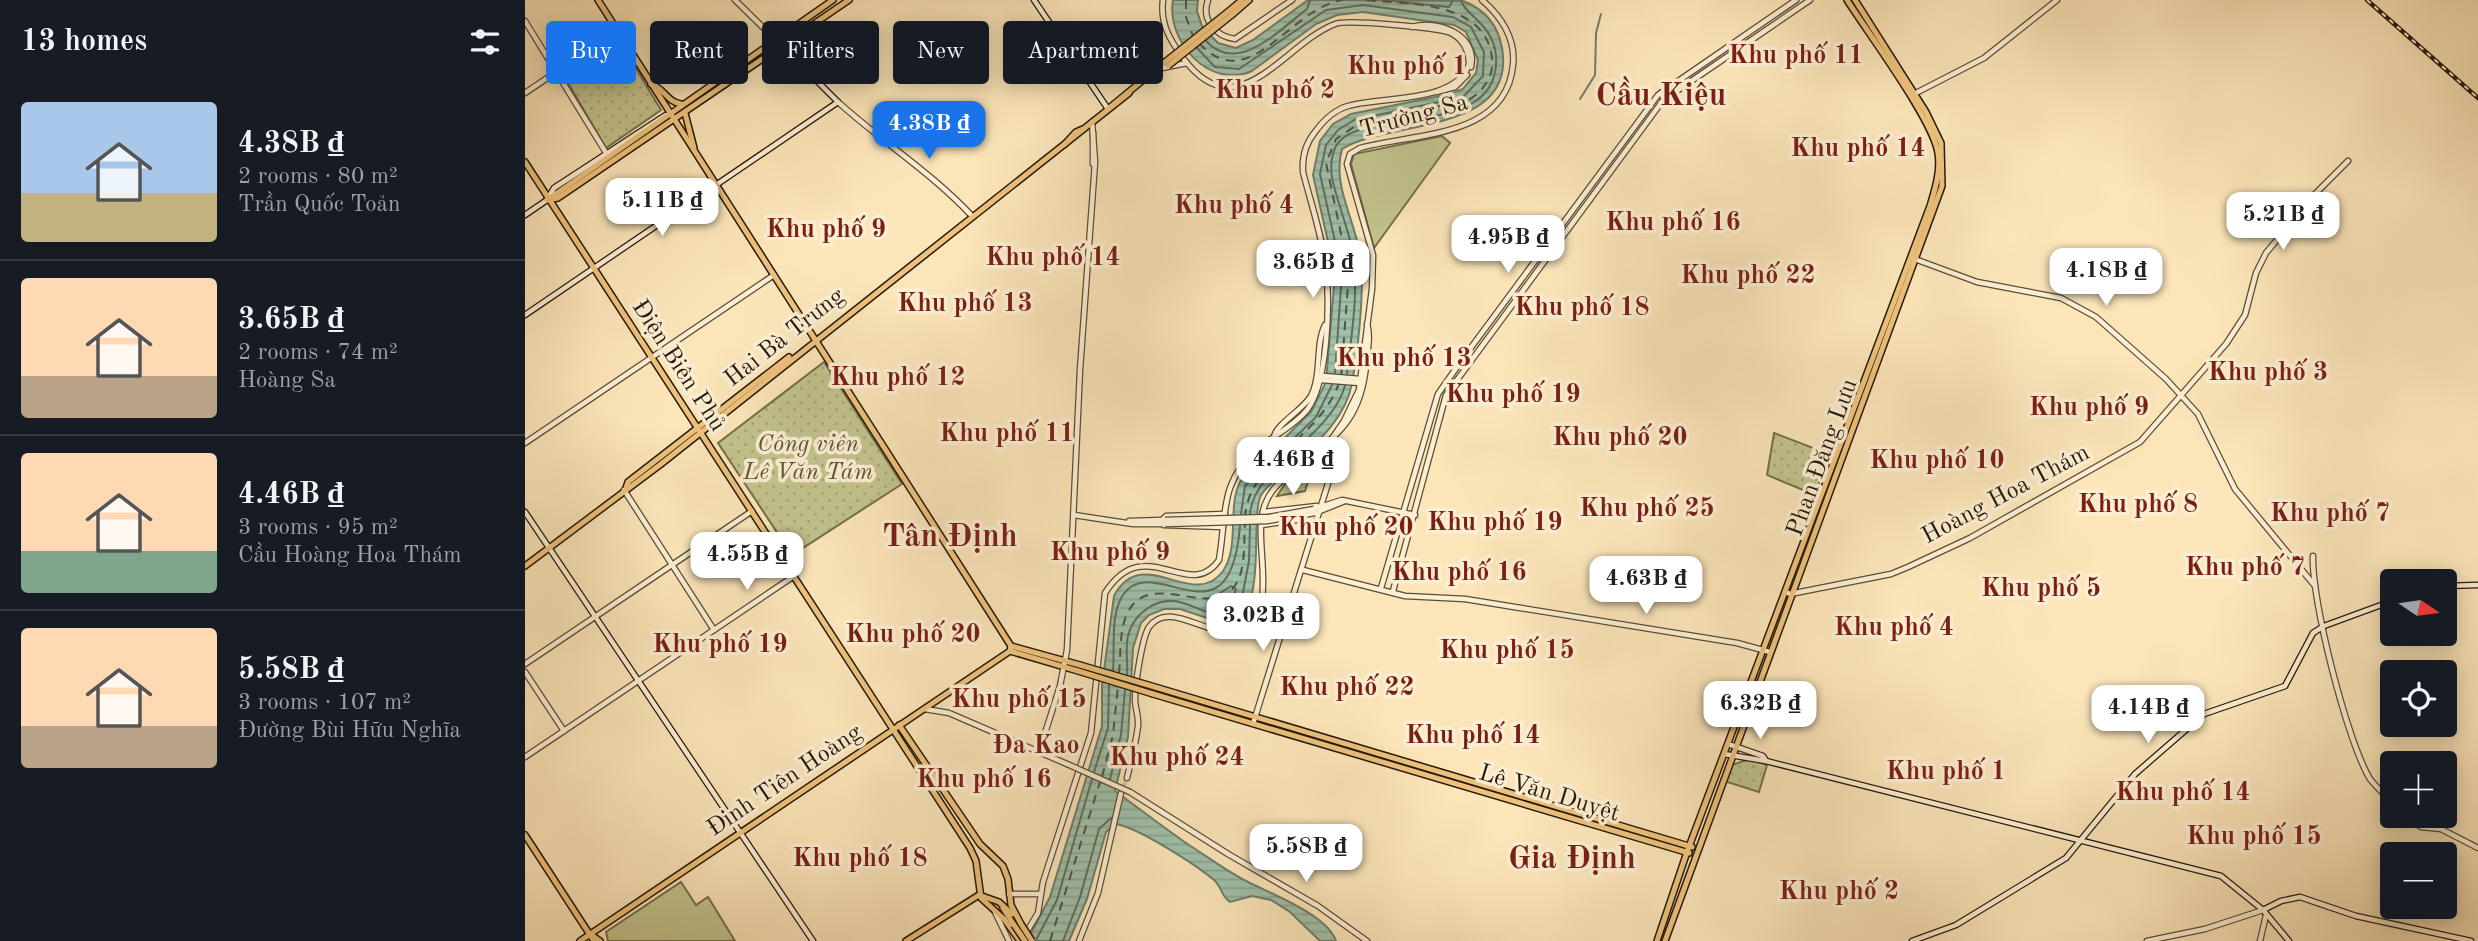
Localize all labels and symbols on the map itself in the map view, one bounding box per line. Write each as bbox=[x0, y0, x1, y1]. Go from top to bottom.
district label: Khu phố 11 bbox=[1728, 41, 1864, 69]
district label: Khu phố 1 bbox=[1347, 52, 1467, 80]
district label: Khu phố 2 bbox=[1215, 76, 1335, 104]
district label: Cầu Kiệu bbox=[1596, 76, 1726, 113]
street label: Trường Sa bbox=[1357, 91, 1471, 143]
pin: 4.38B ₫ bbox=[864, 102, 994, 161]
district label: Khu phố 14 bbox=[1790, 134, 1926, 162]
pin: 5.11B ₫ bbox=[597, 178, 727, 238]
district label: Khu phố 4 bbox=[1174, 191, 1294, 219]
pin: 5.21B ₫ bbox=[2218, 192, 2348, 252]
district label: Khu phố 16 bbox=[1605, 208, 1741, 236]
district label: Khu phố 9 bbox=[766, 215, 886, 243]
pin: 4.95B ₫ bbox=[1443, 216, 1573, 275]
pin: 3.65B ₫ bbox=[1248, 240, 1378, 300]
district label: Khu phố 14 bbox=[985, 243, 1121, 271]
pin: 4.18B ₫ bbox=[2041, 248, 2171, 308]
district label: Khu phố 22 bbox=[1680, 261, 1816, 289]
street label: Hai Bà Trưng bbox=[721, 284, 849, 392]
district label: Khu phố 13 bbox=[897, 289, 1033, 317]
district label: Khu phố 18 bbox=[1514, 293, 1650, 321]
street label: Điện Biên Phủ bbox=[627, 296, 729, 436]
district label: Khu phố 13 bbox=[1336, 344, 1472, 372]
district label: Khu phố 3 bbox=[2208, 358, 2328, 386]
district label: Khu phố 12 bbox=[830, 363, 966, 391]
street label: Phan Đăng Lưu bbox=[1783, 376, 1863, 540]
district label: Khu phố 19 bbox=[1445, 380, 1581, 408]
district label: Khu phố 9 bbox=[2029, 393, 2149, 421]
district label: Khu phố 11 bbox=[939, 419, 1075, 447]
district label: Khu phố 20 bbox=[1552, 423, 1688, 451]
park label: Công viên Lê Văn Tám bbox=[742, 433, 873, 485]
pin: 4.46B ₫ bbox=[1228, 438, 1358, 497]
street label: Hoàng Hoa Thám bbox=[1918, 441, 2094, 549]
district label: Khu phố 10 bbox=[1869, 446, 2005, 474]
district label: Khu phố 8 bbox=[2078, 490, 2198, 518]
district label: Khu phố 25 bbox=[1579, 494, 1715, 522]
district label: Khu phố 7 bbox=[2270, 499, 2390, 527]
district label: Khu phố 19 bbox=[1427, 508, 1563, 536]
district label: Khu phố 20 bbox=[1278, 513, 1414, 541]
district label: Tân Định bbox=[882, 522, 1018, 554]
pin: 4.55B ₫ bbox=[682, 532, 812, 592]
district label: Khu phố 9 bbox=[1050, 538, 1170, 566]
district label: Khu phố 7 bbox=[2185, 553, 2305, 581]
pin: 4.63B ₫ bbox=[1581, 556, 1711, 616]
district label: Khu phố 16 bbox=[1391, 558, 1527, 586]
north arrow bbox=[2380, 569, 2457, 646]
district label: Khu phố 5 bbox=[1981, 574, 2101, 602]
pin: 3.02B ₫ bbox=[1198, 594, 1328, 653]
district label: Khu phố 4 bbox=[1834, 613, 1954, 641]
district label: Khu phố 20 bbox=[845, 620, 981, 648]
district label: Khu phố 19 bbox=[652, 630, 788, 658]
district label: Khu phố 15 bbox=[1439, 636, 1575, 664]
district label: Khu phố 22 bbox=[1279, 673, 1415, 701]
pin: 6.32B ₫ bbox=[1695, 682, 1825, 741]
district label: Khu phố 15 bbox=[951, 685, 1087, 713]
pin: 4.14B ₫ bbox=[2083, 686, 2213, 745]
street label: Đinh Tiên Hoàng bbox=[703, 721, 867, 841]
district label: Khu phố 14 bbox=[1405, 721, 1541, 749]
district label: Đa Kao bbox=[992, 733, 1080, 759]
district label: Khu phố 24 bbox=[1109, 743, 1245, 771]
district label: Khu phố 1 bbox=[1886, 757, 2006, 785]
street label: Lê Văn Duyệt bbox=[1476, 761, 1622, 827]
district label: Khu phố 16 bbox=[916, 765, 1052, 793]
district label: Khu phố 14 bbox=[2115, 778, 2251, 806]
district label: Khu phố 15 bbox=[2186, 822, 2322, 850]
pin: 5.58B ₫ bbox=[1241, 824, 1371, 884]
district label: Khu phố 18 bbox=[792, 844, 928, 872]
district label: Gia Định bbox=[1508, 844, 1636, 876]
district label: Khu phố 2 bbox=[1779, 877, 1899, 905]

